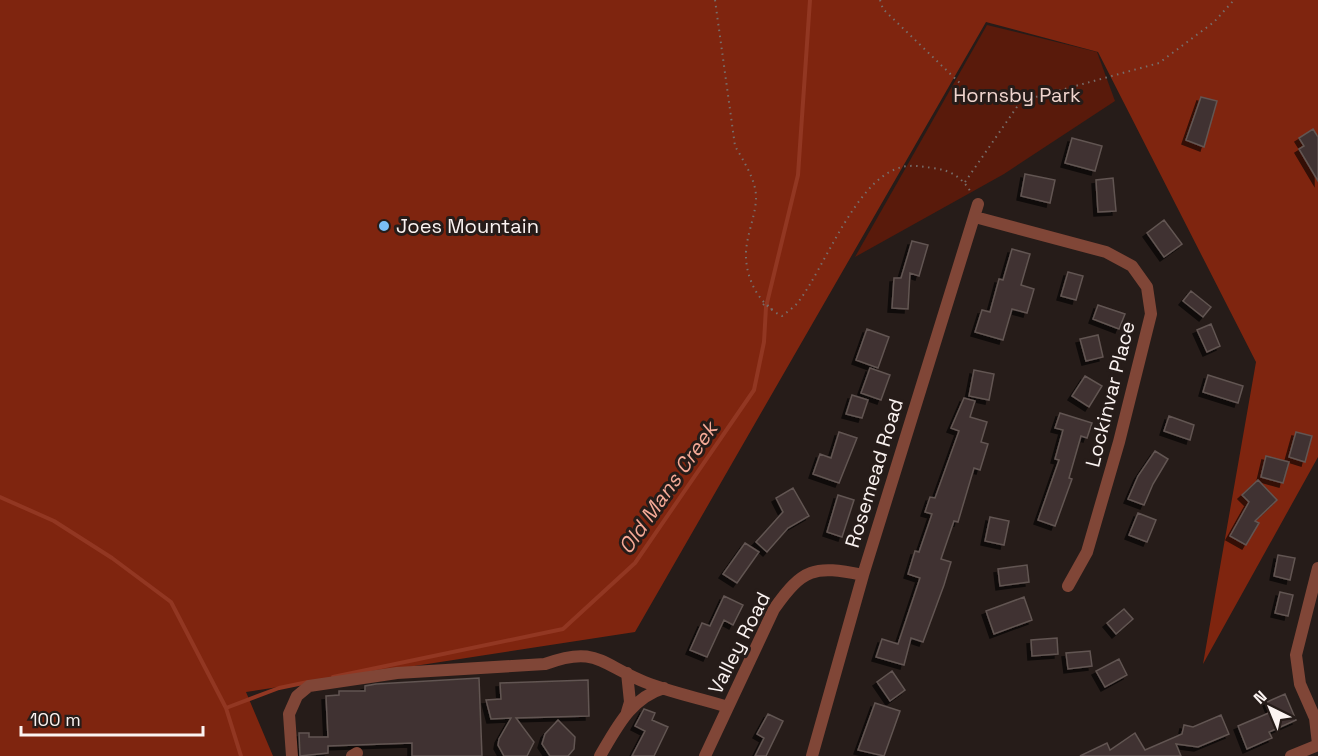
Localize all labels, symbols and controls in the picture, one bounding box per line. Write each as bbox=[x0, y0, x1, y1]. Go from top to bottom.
park label: Hornsby Park bbox=[953, 82, 1081, 108]
place label: Joes Mountain bbox=[396, 213, 539, 239]
marker: Joes Mountain bbox=[377, 219, 391, 233]
street label: Lockinvar Place bbox=[1079, 318, 1141, 470]
street label: Rosemead Road bbox=[839, 395, 909, 551]
water label: Old Mans Creek bbox=[612, 414, 725, 559]
street label: Valley Road bbox=[702, 588, 776, 698]
north arrow bbox=[1240, 678, 1300, 738]
text: N bbox=[1249, 686, 1271, 709]
scale bar bbox=[21, 699, 202, 737]
text: 100 m bbox=[30, 708, 81, 731]

